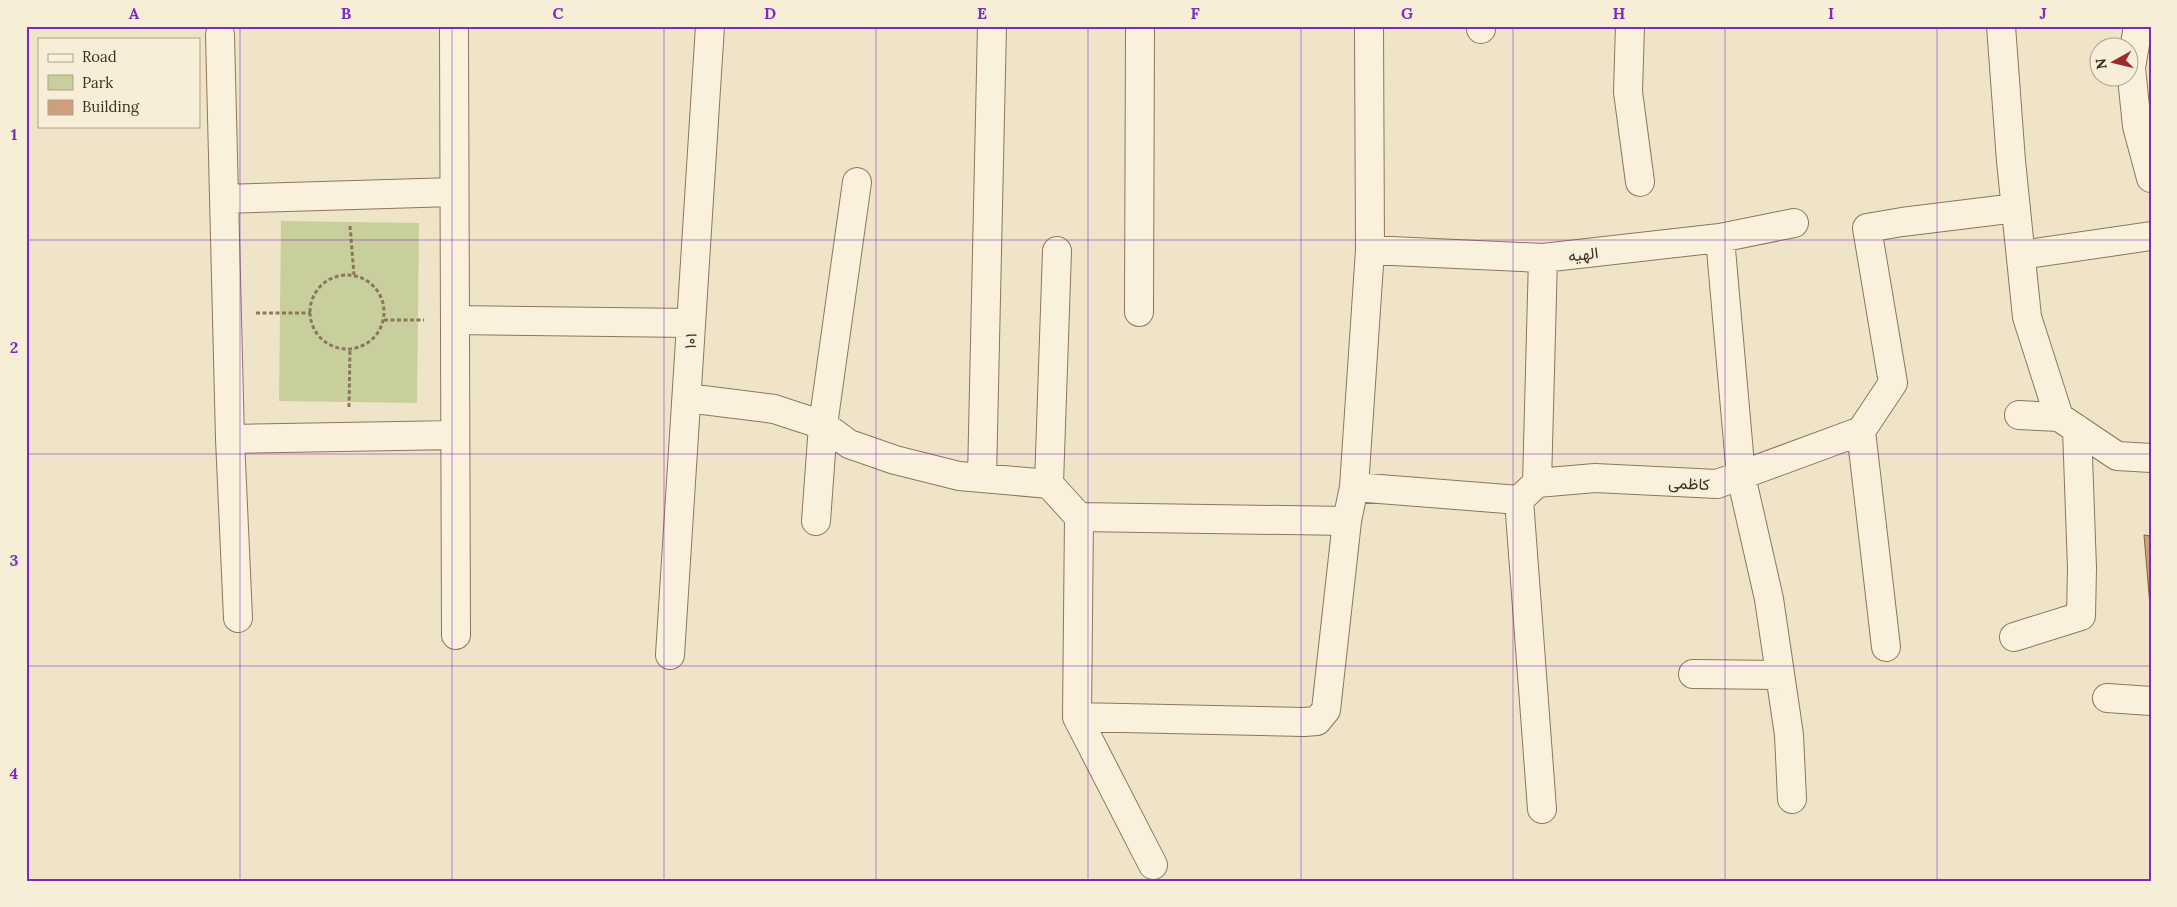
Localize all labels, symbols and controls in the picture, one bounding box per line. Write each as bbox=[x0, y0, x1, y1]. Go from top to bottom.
text: A bbox=[129, 3, 140, 23]
text: B bbox=[341, 3, 352, 23]
text: C bbox=[552, 3, 564, 23]
text: D bbox=[764, 3, 776, 23]
text: E bbox=[977, 3, 987, 23]
text: F bbox=[1190, 3, 1200, 23]
text: G bbox=[1401, 3, 1413, 23]
text: H bbox=[1613, 3, 1626, 23]
text: I bbox=[1828, 3, 1834, 23]
text: J bbox=[2039, 3, 2047, 23]
legend bbox=[38, 38, 200, 128]
north arrow bbox=[2090, 38, 2140, 88]
text: Road bbox=[82, 47, 117, 66]
text: N bbox=[2091, 57, 2111, 70]
text: Park bbox=[82, 73, 113, 92]
text: Building bbox=[82, 97, 140, 116]
text: 1 bbox=[11, 124, 17, 144]
street label: الهیه bbox=[1567, 242, 1599, 267]
street label: ۱۰۱ bbox=[680, 332, 700, 350]
text: 2 bbox=[10, 337, 18, 357]
street label: کاظمی bbox=[1668, 472, 1710, 495]
text: 3 bbox=[10, 550, 19, 570]
text: 4 bbox=[10, 763, 19, 783]

